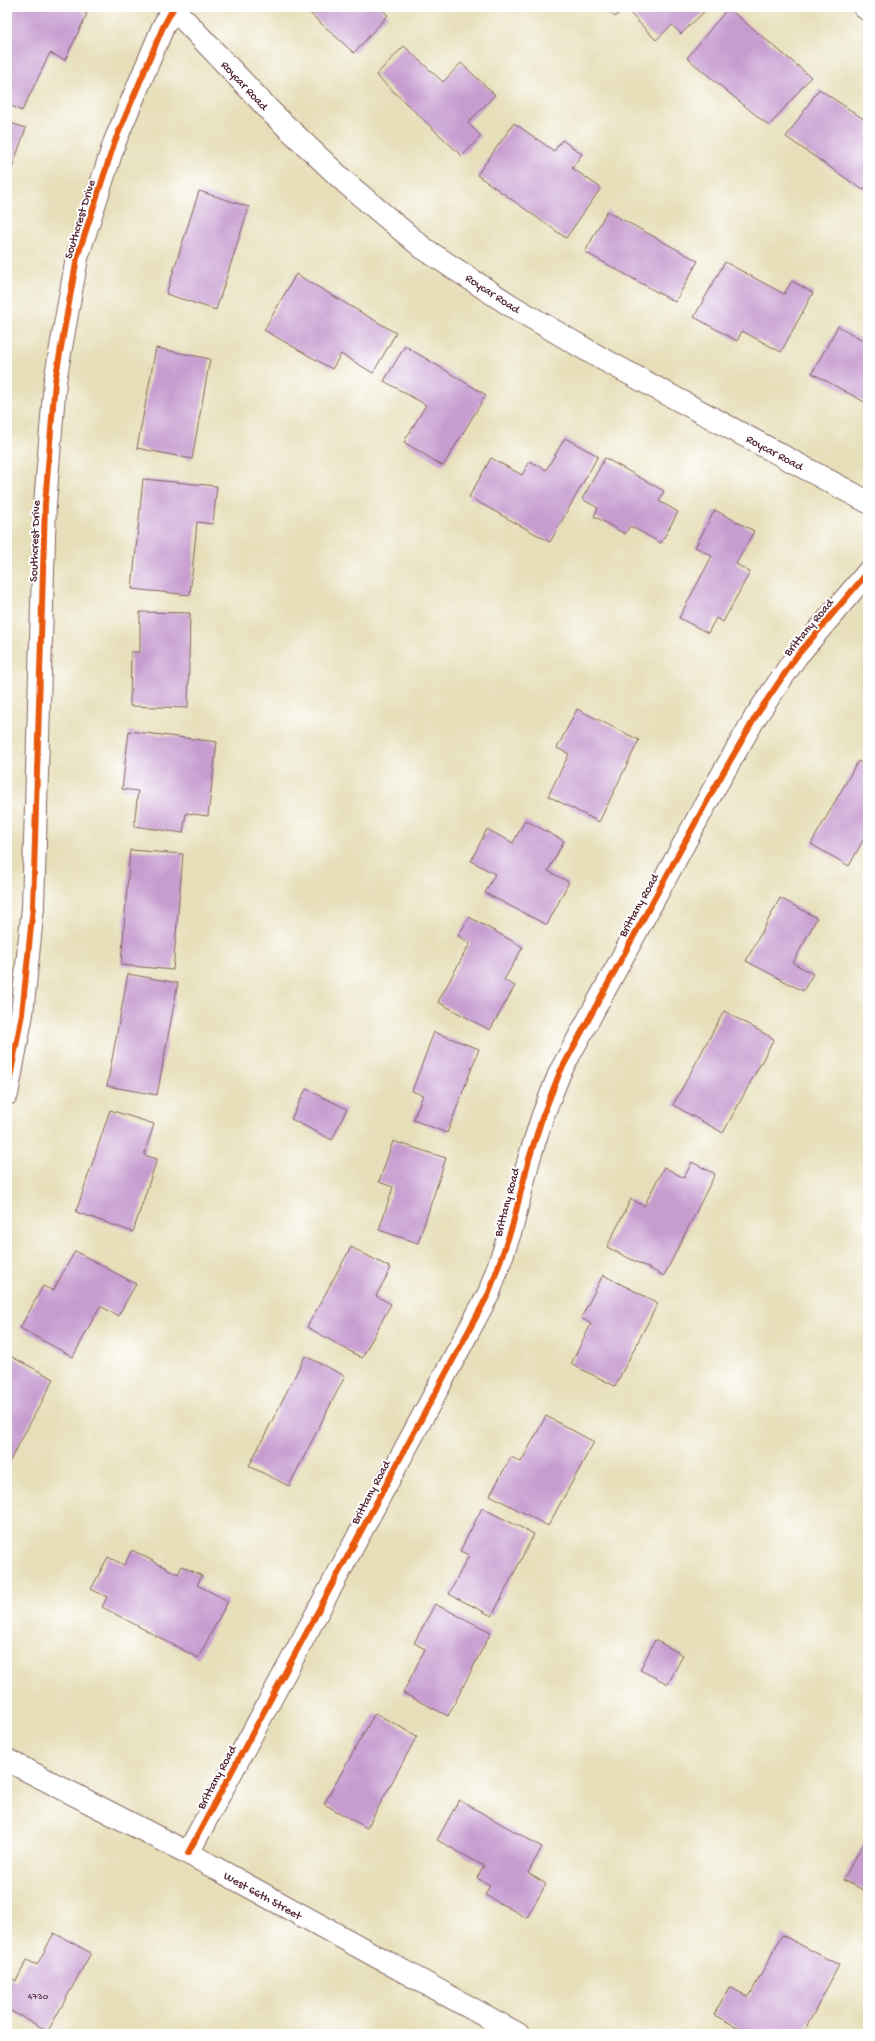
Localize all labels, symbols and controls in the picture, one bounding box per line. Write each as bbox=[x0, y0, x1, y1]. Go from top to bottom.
street label: Roycar Road bbox=[217, 59, 271, 115]
street label: Southcrest Drive bbox=[62, 178, 100, 261]
street label: Roycar Road bbox=[462, 272, 523, 318]
street label: Roycar Road bbox=[743, 433, 806, 475]
street label: Southcrest Drive bbox=[28, 499, 44, 582]
street label: Brittany Road bbox=[781, 596, 838, 660]
street label: Brittany Road bbox=[616, 871, 663, 941]
street label: Brittany Road bbox=[492, 1166, 524, 1239]
street label: Brittany Road bbox=[349, 1458, 395, 1528]
street label: Brittany Road bbox=[195, 1743, 241, 1813]
street label: West 66th Street bbox=[221, 1870, 304, 1924]
house number: 4730 bbox=[28, 1991, 49, 2003]

